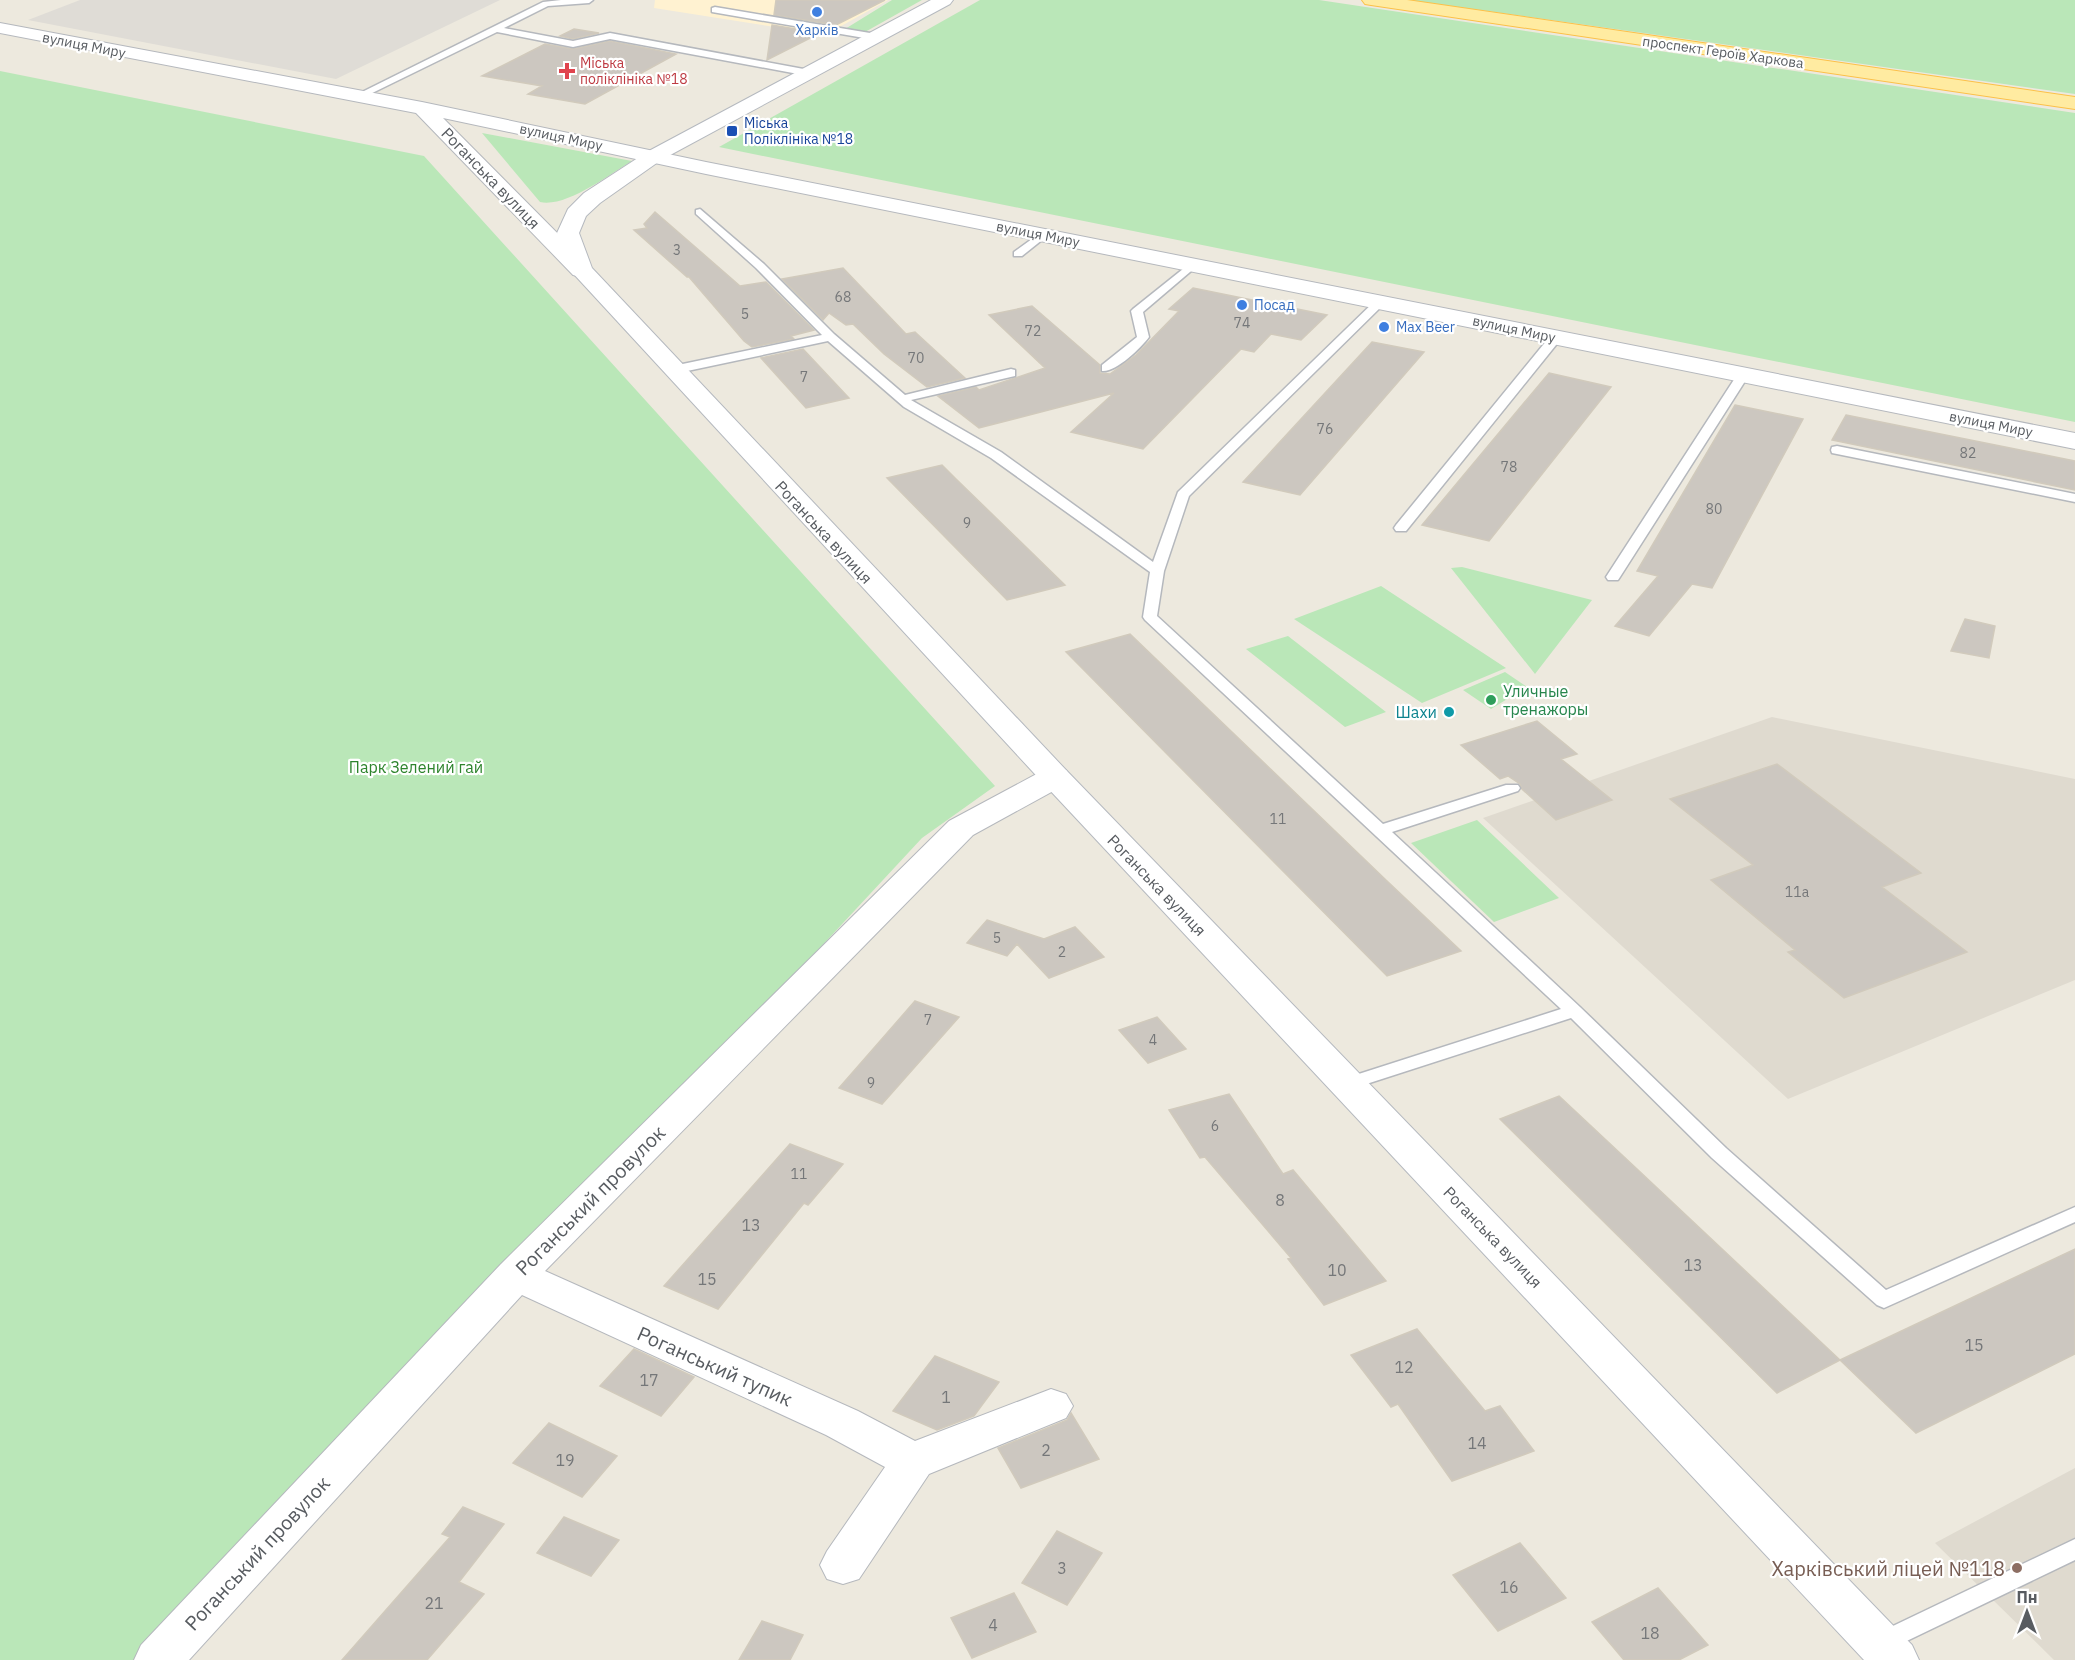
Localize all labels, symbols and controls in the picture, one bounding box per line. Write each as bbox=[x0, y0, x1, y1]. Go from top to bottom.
marker: Харків bbox=[810, 5, 824, 19]
place label: Харків bbox=[795, 21, 839, 39]
street label: вулиця Миру bbox=[41, 28, 127, 62]
street label: проспект Героїв Харкова bbox=[1641, 32, 1805, 72]
place label: Міська поліклініка №18 bbox=[580, 54, 688, 88]
marker: Міська поліклініка №18 bbox=[558, 62, 576, 80]
place label: Міська Поліклініка №18 bbox=[744, 114, 853, 148]
street label: вулиця Миру bbox=[518, 119, 604, 155]
street label: Роганська вулиця bbox=[437, 123, 545, 233]
marker: Міська Поліклініка №18 bbox=[725, 124, 739, 138]
street label: вулиця Миру bbox=[995, 217, 1081, 251]
house number: 3 bbox=[673, 241, 681, 259]
house number: 68 bbox=[835, 288, 851, 306]
place label: Посад bbox=[1254, 296, 1295, 314]
marker: Посад bbox=[1235, 298, 1249, 312]
house number: 5 bbox=[741, 305, 749, 323]
street label: вулиця Миру bbox=[1471, 311, 1557, 347]
house number: 74 bbox=[1234, 314, 1250, 332]
place label: Max Beer bbox=[1396, 318, 1455, 336]
marker: Max Beer bbox=[1377, 320, 1391, 334]
house number: 72 bbox=[1025, 322, 1041, 340]
house number: 70 bbox=[908, 349, 924, 367]
house number: 7 bbox=[800, 368, 808, 386]
street label: вулиця Миру bbox=[1948, 407, 2034, 441]
house number: 76 bbox=[1317, 420, 1333, 438]
house number: 82 bbox=[1960, 444, 1976, 462]
house number: 78 bbox=[1501, 458, 1517, 476]
street label: Роганська вулиця bbox=[771, 476, 877, 588]
house number: 80 bbox=[1706, 500, 1722, 518]
house number: 9 bbox=[963, 514, 971, 532]
place label: Уличные тренажоры bbox=[1503, 681, 1588, 719]
marker: Уличные тренажоры bbox=[1484, 693, 1498, 707]
place label: Шахи bbox=[1396, 702, 1437, 722]
marker: Шахи bbox=[1442, 705, 1456, 719]
park label: Парк Зелений гай bbox=[349, 757, 483, 777]
house number: 11 bbox=[1270, 810, 1286, 828]
street label: Роганська вулиця bbox=[1103, 830, 1211, 940]
house number: 11а bbox=[1785, 883, 1810, 901]
house number: 5 bbox=[993, 929, 1001, 947]
house number: 2 bbox=[1058, 943, 1066, 961]
house number: 7 bbox=[924, 1011, 932, 1029]
house number: 4 bbox=[1149, 1031, 1157, 1049]
house number: 9 bbox=[867, 1074, 875, 1092]
house number: 6 bbox=[1211, 1117, 1219, 1135]
street label: Роганський провулок bbox=[509, 1119, 671, 1281]
house number: 11 bbox=[791, 1165, 807, 1183]
street label: Роганська вулиця bbox=[1439, 1182, 1547, 1292]
house number: 8 bbox=[1275, 1190, 1285, 1210]
house number: 13 bbox=[741, 1215, 761, 1235]
house number: 13 bbox=[1683, 1255, 1703, 1275]
house number: 10 bbox=[1327, 1260, 1347, 1280]
house number: 15 bbox=[697, 1269, 717, 1289]
street label: Роганський тупик bbox=[633, 1320, 797, 1412]
house number: 15 bbox=[1964, 1335, 1984, 1355]
house number: 12 bbox=[1394, 1357, 1414, 1377]
house number: 17 bbox=[639, 1370, 659, 1390]
house number: 1 bbox=[941, 1387, 951, 1407]
house number: 14 bbox=[1467, 1433, 1487, 1453]
house number: 2 bbox=[1041, 1440, 1051, 1460]
house number: 19 bbox=[555, 1450, 575, 1470]
street label: Роганський провулок bbox=[178, 1470, 336, 1636]
place label: Харківський ліцей №118 bbox=[1772, 1555, 2005, 1582]
house number: 3 bbox=[1057, 1558, 1067, 1578]
marker: Харківський ліцей №118 bbox=[2010, 1561, 2024, 1575]
house number: 16 bbox=[1499, 1577, 1519, 1597]
north arrow bbox=[1997, 1582, 2057, 1642]
text: Пн bbox=[2016, 1587, 2038, 1607]
house number: 21 bbox=[424, 1593, 444, 1613]
house number: 4 bbox=[988, 1615, 998, 1635]
house number: 18 bbox=[1640, 1623, 1660, 1643]

